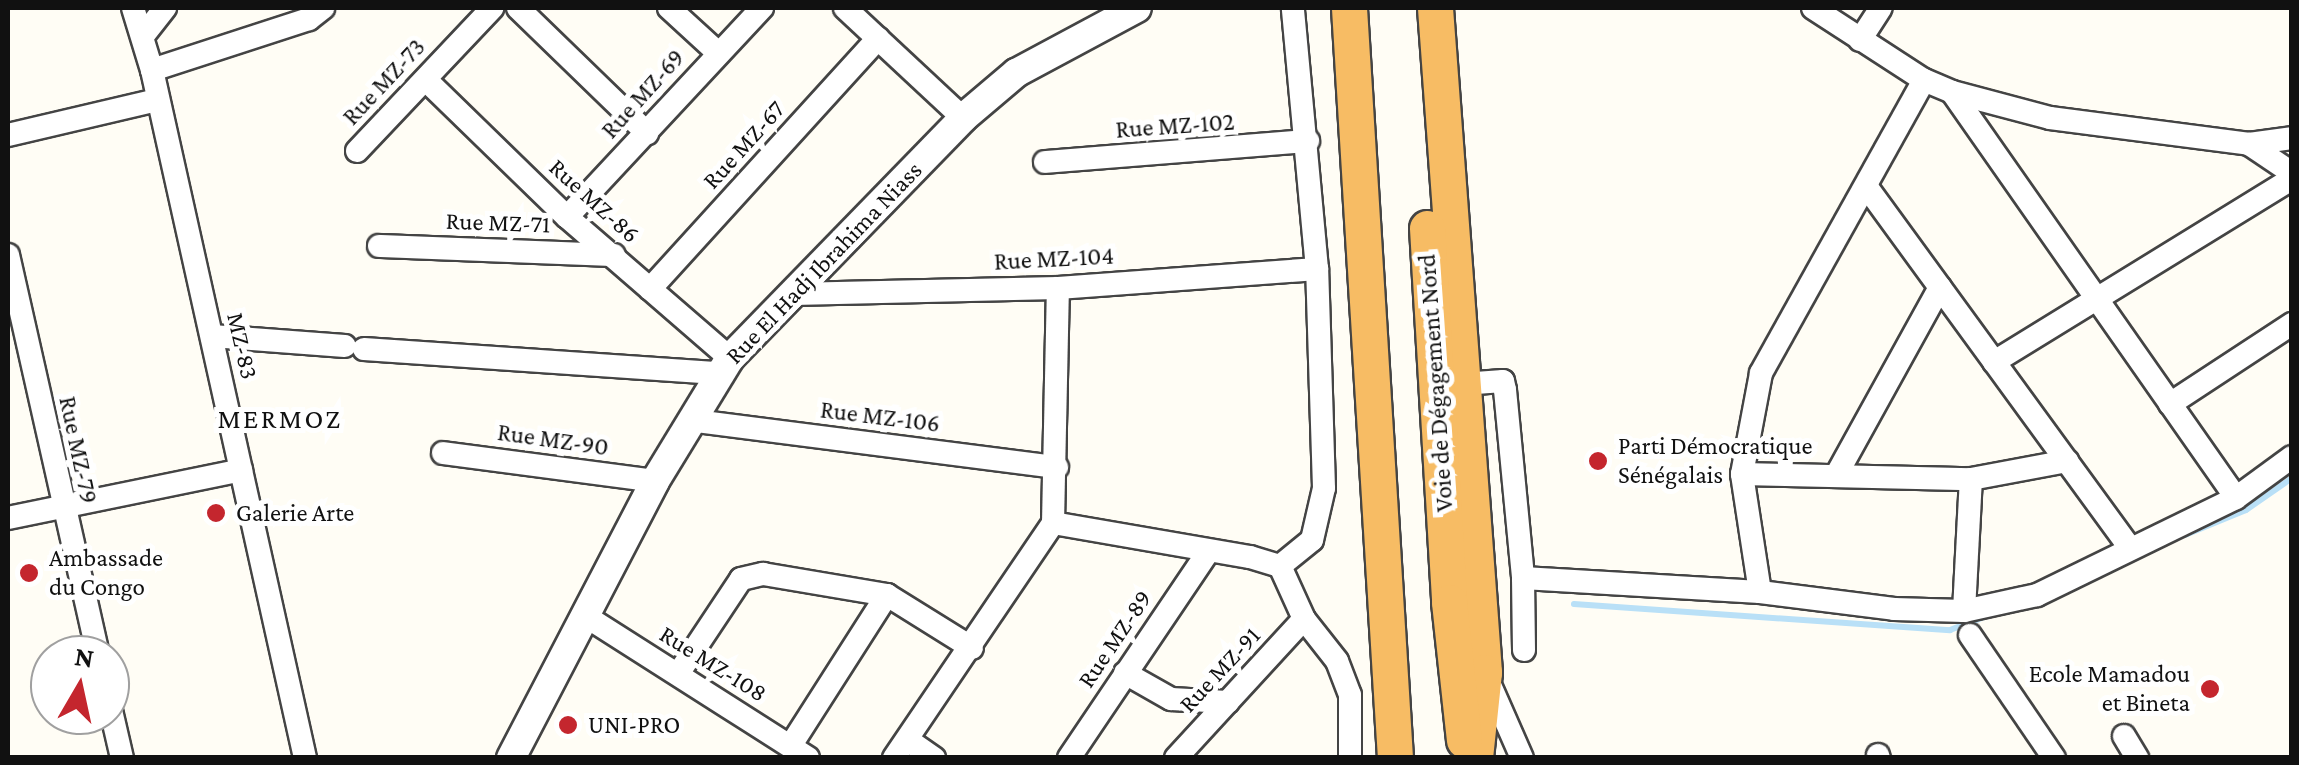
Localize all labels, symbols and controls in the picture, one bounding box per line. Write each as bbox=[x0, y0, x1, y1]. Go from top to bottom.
street label: Rue MZ-73 bbox=[336, 32, 432, 132]
street label: Rue MZ-69 bbox=[595, 43, 691, 145]
street label: Rue MZ-67 bbox=[697, 95, 791, 195]
street label: Rue MZ-102 bbox=[1115, 107, 1235, 145]
street label: Rue MZ-86 bbox=[543, 153, 645, 249]
street label: Rue El Hadj Ibrahima Niass bbox=[719, 155, 929, 371]
street label: Rue MZ-71 bbox=[445, 206, 551, 240]
street label: Rue MZ-104 bbox=[993, 241, 1115, 277]
street label: Voie de Dégagement Nord bbox=[1412, 253, 1460, 513]
street label: MZ-83 bbox=[220, 310, 264, 382]
street label: Rue MZ-79 bbox=[52, 394, 104, 506]
street label: Rue MZ-106 bbox=[819, 395, 941, 439]
district label: MERMOZ bbox=[217, 402, 343, 436]
street label: Rue MZ-90 bbox=[495, 417, 611, 463]
place label: Parti Démocratique Sénégalais bbox=[1618, 432, 1812, 491]
marker: Parti Démocratique Sénégalais bbox=[1587, 450, 1609, 472]
place label: Galerie Arte bbox=[236, 498, 354, 528]
marker: Galerie Arte bbox=[205, 502, 227, 524]
place label: Ambassade du Congo bbox=[49, 544, 163, 603]
marker: Ambassade du Congo bbox=[18, 562, 40, 584]
street label: Rue MZ-89 bbox=[1071, 584, 1159, 694]
street label: Rue MZ-108 bbox=[654, 619, 772, 709]
street label: Rue MZ-91 bbox=[1173, 621, 1267, 719]
north arrow bbox=[30, 635, 130, 735]
text: N bbox=[73, 640, 96, 674]
place label: Ecole Mamadou et Bineta bbox=[2029, 660, 2190, 719]
marker: Ecole Mamadou et Bineta bbox=[2199, 678, 2221, 700]
place label: UNI-PRO bbox=[588, 710, 680, 740]
marker: UNI-PRO bbox=[557, 714, 579, 736]

